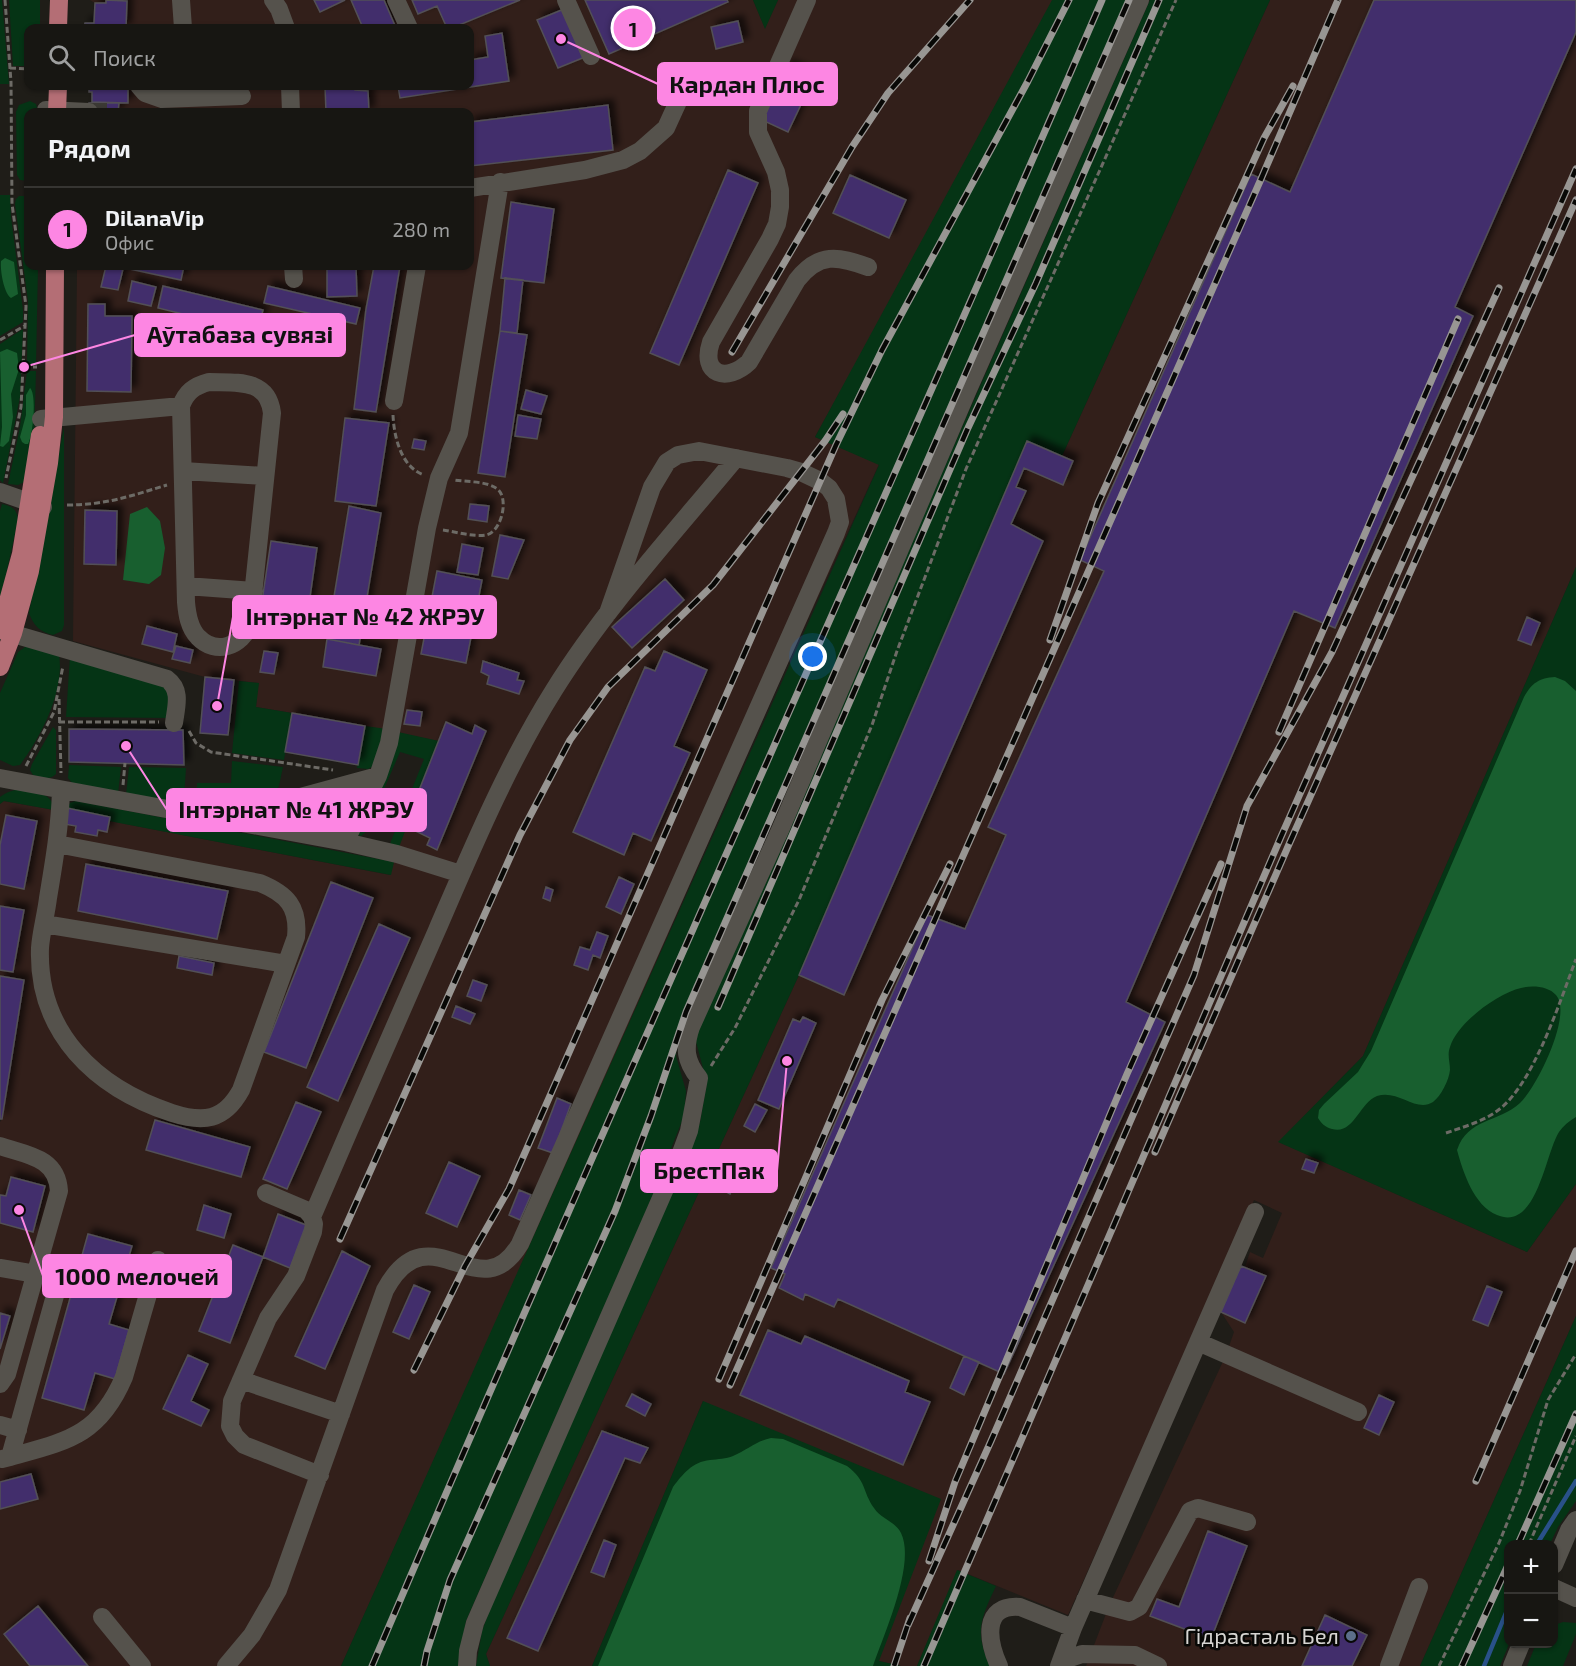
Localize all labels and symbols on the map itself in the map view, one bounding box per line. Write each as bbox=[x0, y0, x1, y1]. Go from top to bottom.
pin: 1 bbox=[614, 6, 652, 51]
callout: Кардан Плюс bbox=[658, 63, 837, 105]
text: Кардан Плюс bbox=[669, 69, 825, 98]
callout: Аўтабаза сувязі bbox=[135, 314, 345, 356]
text: Аўтабаза сувязі bbox=[147, 319, 333, 348]
callout: Інтэрнат № 42 ЖРЭУ bbox=[233, 596, 496, 638]
text: Інтэрнат № 42 ЖРЭУ bbox=[246, 601, 485, 630]
your location bbox=[798, 642, 827, 671]
callout: Інтэрнат № 41 ЖРЭУ bbox=[167, 789, 426, 831]
text: Інтэрнат № 41 ЖРЭУ bbox=[178, 794, 414, 823]
callout: БрестПак bbox=[641, 1150, 777, 1192]
text: БрестПак bbox=[653, 1155, 765, 1184]
callout: 1000 мелочей bbox=[43, 1255, 231, 1297]
text: 1000 мелочей bbox=[55, 1261, 219, 1290]
place label: Гідрасталь Бел bbox=[1184, 1622, 1339, 1648]
marker: Гідрасталь Бел bbox=[1344, 1629, 1358, 1643]

